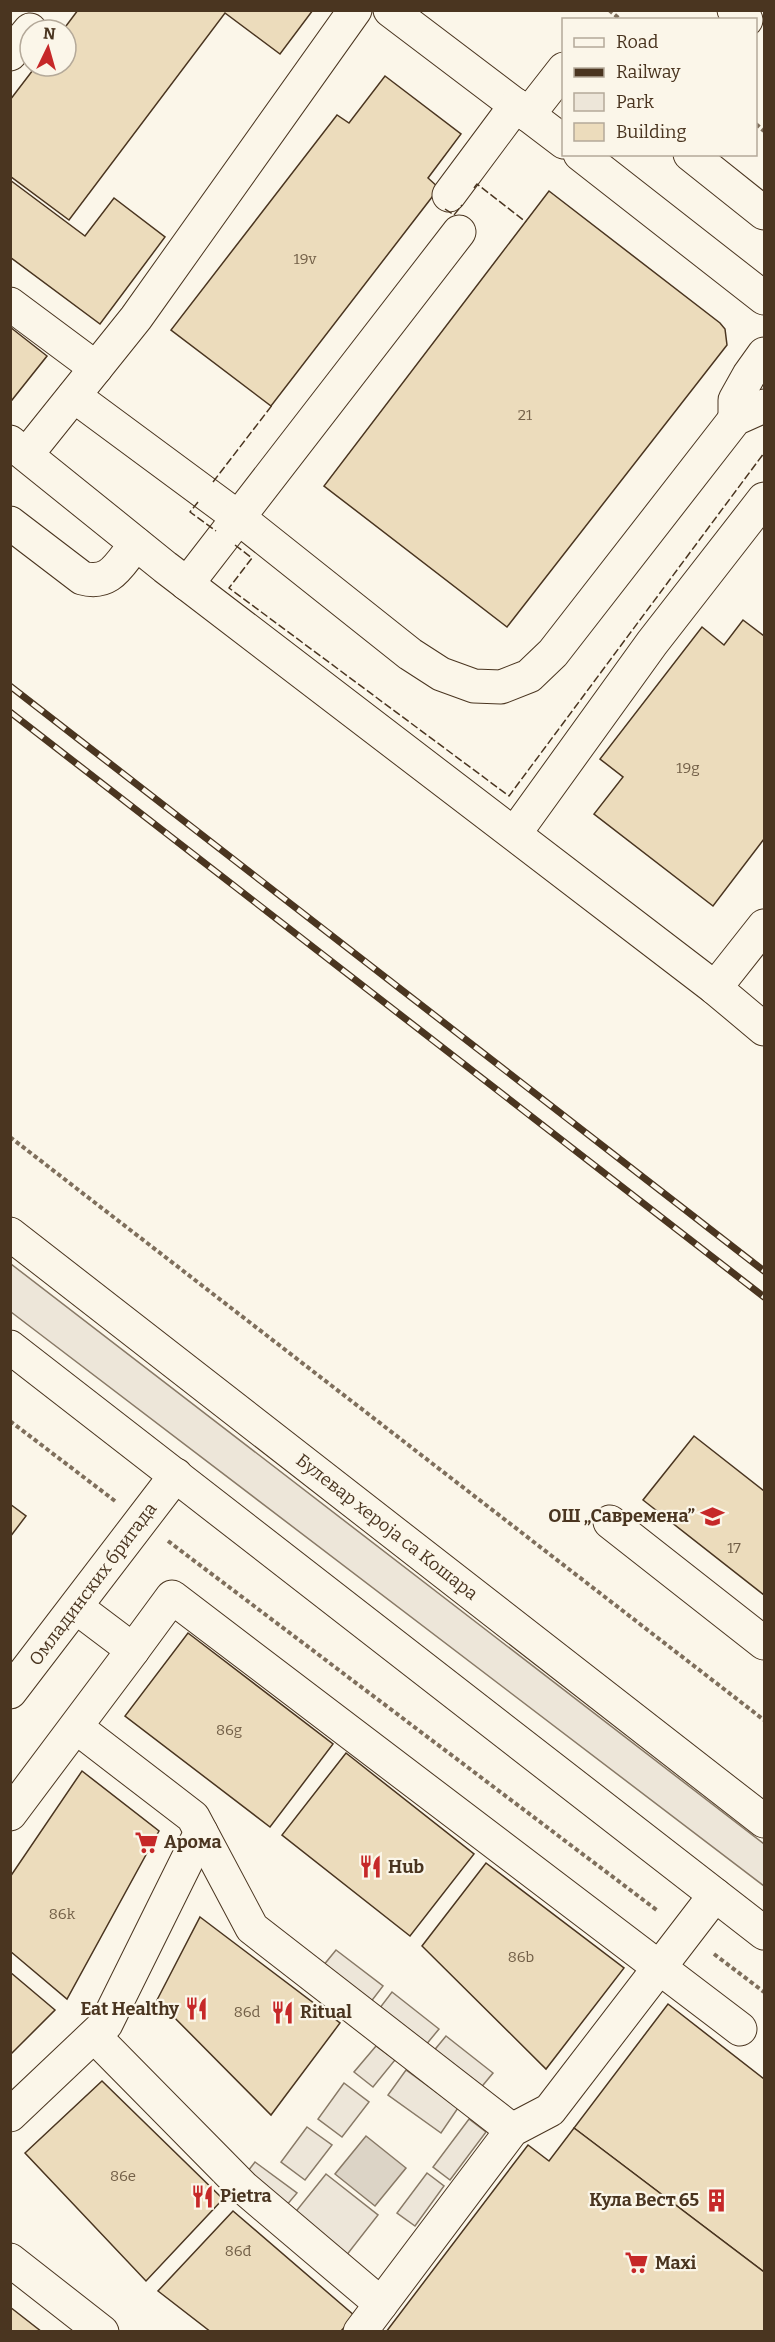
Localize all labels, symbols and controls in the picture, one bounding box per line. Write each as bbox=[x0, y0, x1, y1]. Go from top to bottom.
north arrow bbox=[18, 18, 78, 78]
legend bbox=[562, 18, 757, 156]
text: N bbox=[42, 24, 56, 44]
text: Road bbox=[616, 31, 659, 53]
text: Railway bbox=[616, 61, 681, 83]
text: Park bbox=[616, 91, 655, 113]
text: Building bbox=[616, 121, 687, 143]
house number: 19v bbox=[294, 250, 316, 268]
house number: 21 bbox=[518, 406, 532, 424]
house number: 19g bbox=[676, 759, 700, 777]
street label: Булевар хероја са Кошара bbox=[292, 1449, 482, 1605]
street label: Омладинских бригада bbox=[24, 1498, 162, 1670]
school or university icon: ОШ „Савремена” bbox=[700, 1503, 726, 1529]
place label: ОШ „Савремена” bbox=[548, 1505, 695, 1527]
house number: 17 bbox=[727, 1539, 741, 1557]
house number: 86g bbox=[216, 1721, 242, 1739]
supermarket icon: Арома bbox=[133, 1829, 159, 1855]
place label: Арома bbox=[164, 1831, 222, 1853]
restaurant icon: Hub bbox=[357, 1854, 383, 1880]
place label: Hub bbox=[388, 1856, 425, 1878]
house number: 86k bbox=[49, 1905, 76, 1923]
house number: 86b bbox=[508, 1948, 534, 1966]
restaurant icon: Eat Healthy bbox=[184, 1996, 210, 2022]
place label: Eat Healthy bbox=[80, 1998, 180, 2020]
restaurant icon: Ritual bbox=[269, 1999, 295, 2025]
place label: Ritual bbox=[300, 2001, 352, 2023]
house number: 86d bbox=[234, 2003, 260, 2021]
house number: 86e bbox=[110, 2167, 136, 2185]
restaurant icon: Pietra bbox=[189, 2183, 215, 2209]
place label: Pietra bbox=[220, 2185, 272, 2207]
building icon: Кула Вест 65 bbox=[704, 2187, 730, 2213]
place label: Кула Вест 65 bbox=[589, 2189, 699, 2211]
house number: 86đ bbox=[225, 2242, 251, 2260]
supermarket icon: Maxi bbox=[624, 2250, 650, 2276]
place label: Maxi bbox=[655, 2252, 697, 2274]

